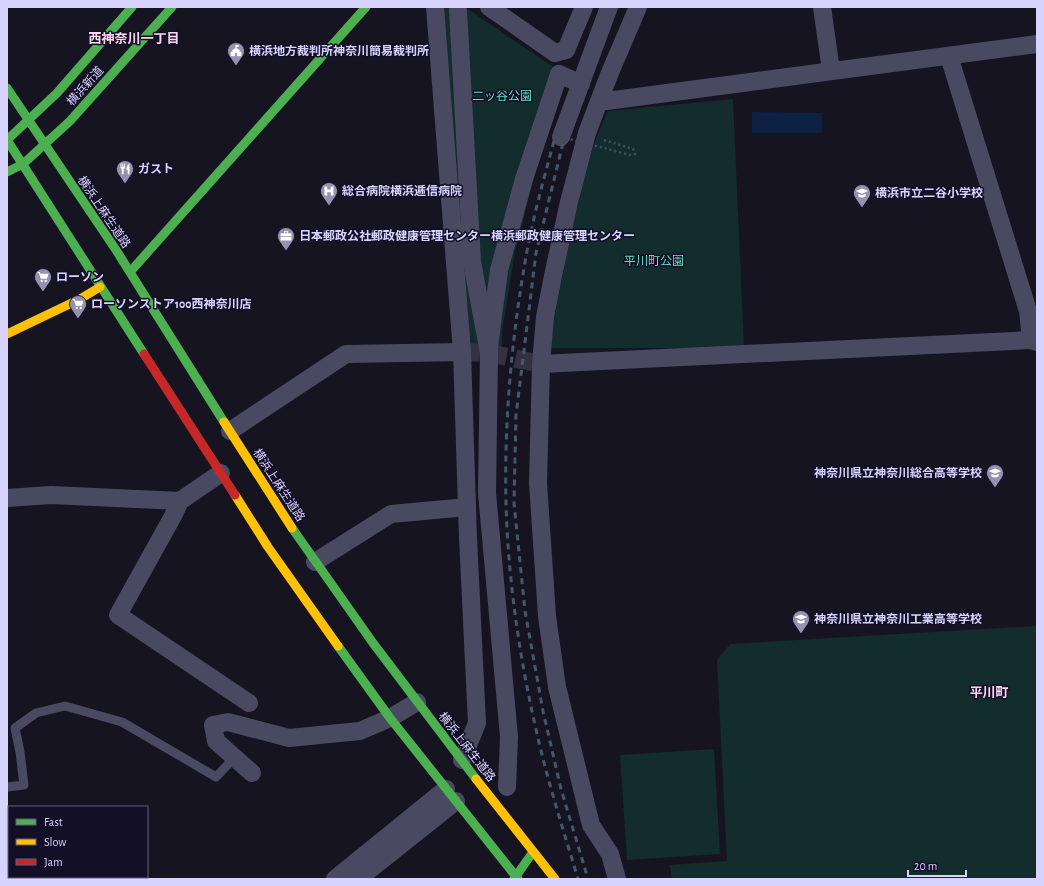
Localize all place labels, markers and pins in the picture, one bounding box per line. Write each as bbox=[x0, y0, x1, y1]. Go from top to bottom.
public building icon: 横浜地方裁判所神奈川簡易裁判所 bbox=[226, 41, 246, 66]
place label: 横浜地方裁判所神奈川簡易裁判所 bbox=[249, 44, 429, 57]
restaurant icon: ガスト bbox=[115, 159, 135, 184]
place label: ガスト bbox=[138, 162, 174, 175]
hospital icon: 総合病院横浜逓信病院 bbox=[319, 181, 339, 206]
school or university icon: 横浜市立二谷小学校 bbox=[852, 183, 872, 208]
place label: 総合病院横浜逓信病院 bbox=[342, 184, 462, 197]
place label: 横浜市立二谷小学校 bbox=[875, 186, 983, 199]
office icon: 日本郵政公社郵政健康管理センター横浜郵政健康管理センター bbox=[276, 226, 296, 251]
place label: 日本郵政公社郵政健康管理センター横浜郵政健康管理センター bbox=[299, 229, 635, 242]
supermarket icon: ローソン bbox=[33, 267, 53, 292]
place label: ローソン bbox=[56, 271, 104, 283]
supermarket icon: ローソンストア100西神奈川店 bbox=[68, 294, 88, 319]
place label: ローソンストア100西神奈川店 bbox=[91, 297, 252, 310]
school or university icon: 神奈川県立神奈川総合高等学校 bbox=[985, 463, 1005, 488]
place label: 神奈川県立神奈川総合高等学校 bbox=[814, 466, 982, 479]
school or university icon: 神奈川県立神奈川工業高等学校 bbox=[791, 609, 811, 634]
place label: 神奈川県立神奈川工業高等学校 bbox=[814, 612, 982, 625]

